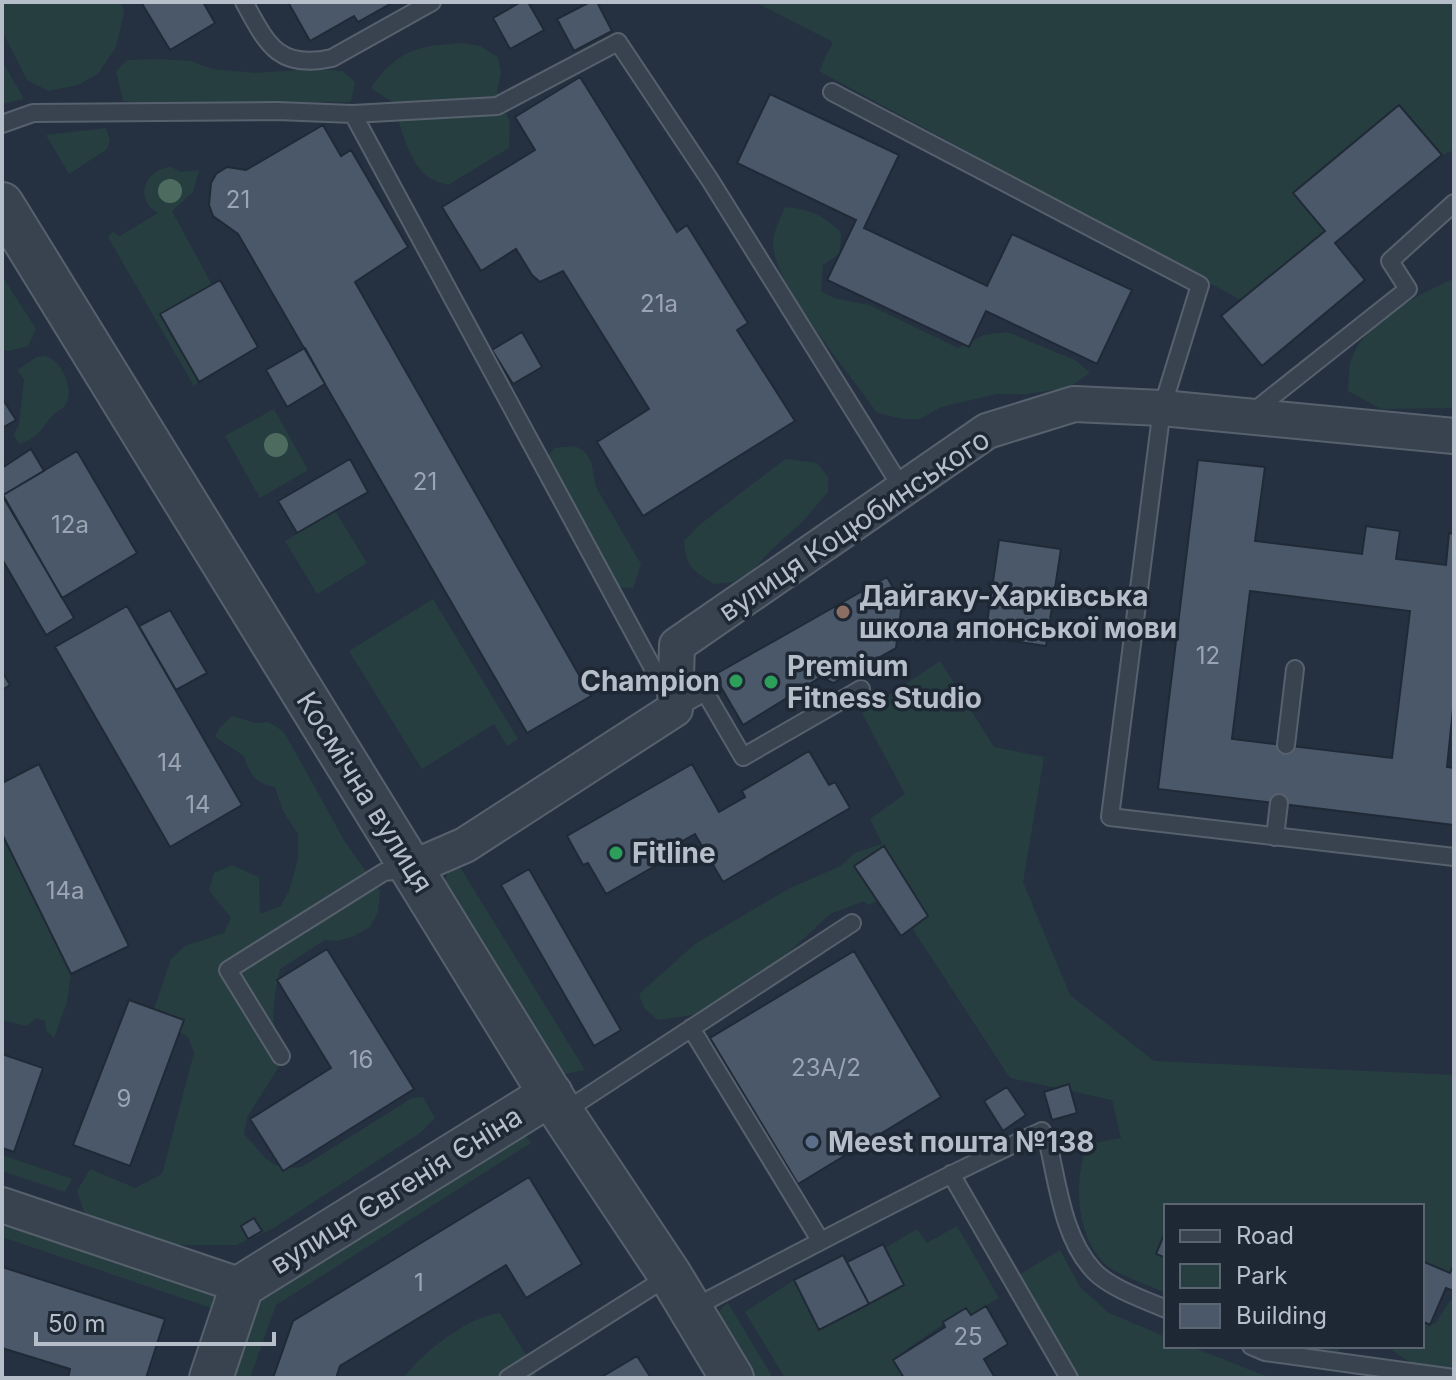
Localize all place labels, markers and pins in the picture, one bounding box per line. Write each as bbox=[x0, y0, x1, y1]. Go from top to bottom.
place label: Дайгаку-Харківська школа японської мови bbox=[859, 579, 1177, 645]
marker: Дайгаку-Харківська школа японської мови bbox=[834, 603, 852, 621]
place label: Premium Fitness Studio bbox=[787, 649, 982, 715]
place label: Champion bbox=[580, 664, 720, 698]
marker: Champion bbox=[727, 672, 745, 690]
marker: Premium Fitness Studio bbox=[762, 673, 780, 691]
place label: Fitline bbox=[632, 836, 716, 870]
marker: Fitline bbox=[607, 844, 625, 862]
place label: Meest пошта №138 bbox=[828, 1125, 1094, 1159]
marker: Meest пошта №138 bbox=[803, 1133, 821, 1151]

